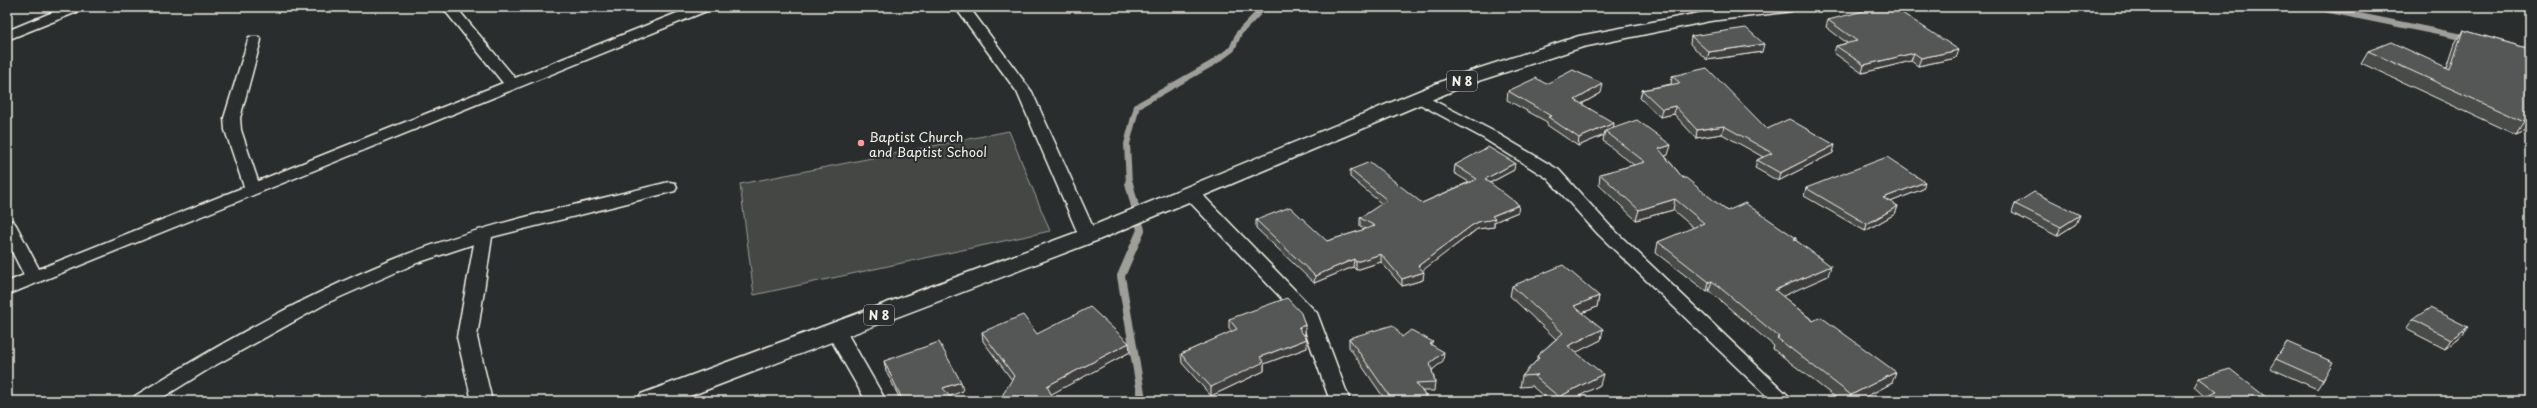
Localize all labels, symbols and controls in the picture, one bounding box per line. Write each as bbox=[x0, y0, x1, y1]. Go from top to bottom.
road number: N 8 bbox=[1447, 71, 1477, 91]
place label: Baptist Church and Baptist School bbox=[869, 127, 987, 161]
marker: Baptist Church and Baptist School bbox=[856, 138, 866, 148]
road number: N 8 bbox=[864, 305, 894, 325]

